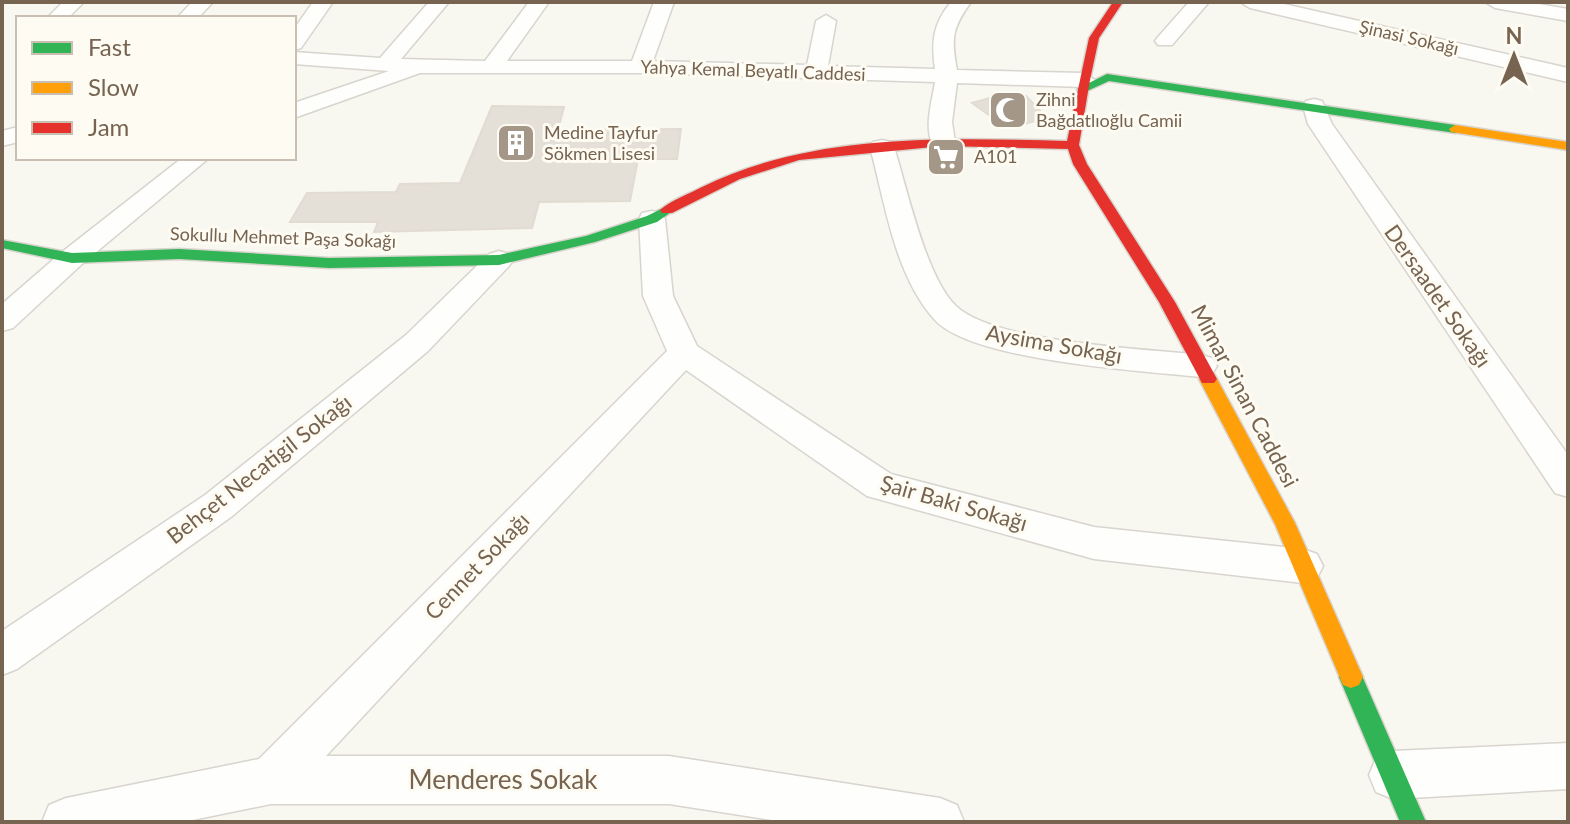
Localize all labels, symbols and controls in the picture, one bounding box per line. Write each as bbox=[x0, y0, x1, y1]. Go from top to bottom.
street label: Şinasi Sokağı bbox=[1357, 15, 1461, 59]
legend bbox=[16, 16, 296, 160]
north arrow bbox=[1474, 16, 1554, 96]
text: N bbox=[1506, 22, 1522, 49]
text: Fast bbox=[88, 32, 131, 61]
street label: Yahya Kemal Beyatlı Caddesi bbox=[640, 55, 866, 85]
text: Slow bbox=[88, 72, 139, 101]
place label: Zihni Bağdatlıoğlu Camii bbox=[1036, 88, 1182, 131]
mosque icon: Zihni Bağdatlıoğlu Camii bbox=[987, 89, 1029, 131]
text: Jam bbox=[88, 112, 129, 141]
place label: Medine Tayfur Sökmen Lisesi bbox=[544, 121, 658, 164]
building icon: Medine Tayfur Sökmen Lisesi bbox=[495, 122, 537, 164]
supermarket icon: A101 bbox=[925, 136, 967, 178]
place label: A101 bbox=[974, 145, 1018, 167]
street label: Dersaadet Sokağı bbox=[1379, 219, 1498, 372]
street label: Sokullu Mehmet Paşa Sokağı bbox=[170, 222, 396, 252]
street label: Mimar Sinan Caddesi bbox=[1186, 300, 1305, 492]
street label: Aysima Sokağı bbox=[984, 318, 1124, 369]
street label: Behçet Necatigil Sokağı bbox=[161, 388, 356, 549]
street label: Şair Baki Sokağı bbox=[878, 469, 1031, 536]
street label: Cennet Sokağı bbox=[419, 506, 535, 625]
street label: Menderes Sokak bbox=[409, 763, 598, 795]

